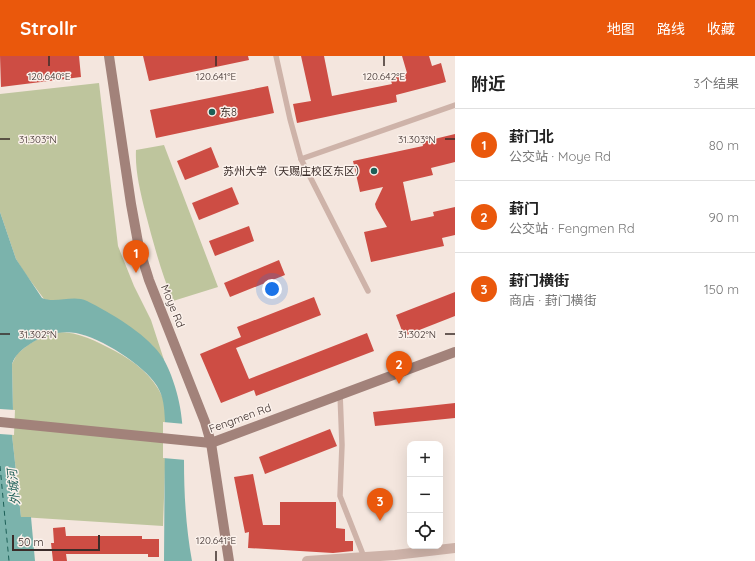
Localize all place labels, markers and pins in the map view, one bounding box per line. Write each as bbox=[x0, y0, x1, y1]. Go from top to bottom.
place label: 东8 bbox=[220, 105, 237, 119]
marker: 东8 bbox=[207, 107, 217, 117]
place label: 苏州大学（天赐庄校区东区） bbox=[223, 164, 366, 178]
marker: 苏州大学（天赐庄校区东区） bbox=[369, 166, 379, 176]
pin: 1 bbox=[123, 240, 149, 273]
pin: 2 bbox=[386, 351, 412, 384]
pin: 3 bbox=[367, 488, 393, 521]

